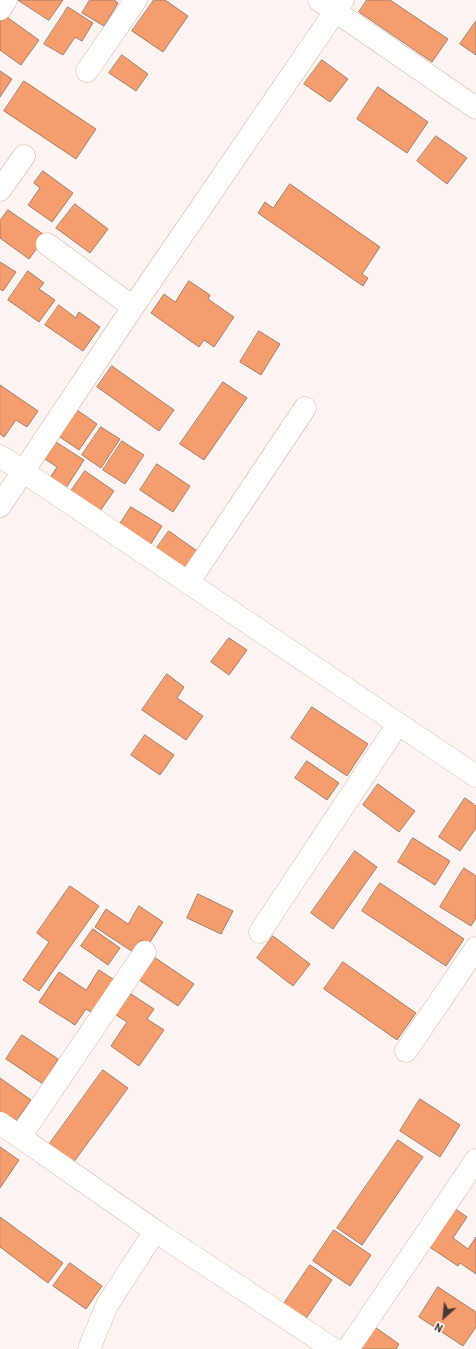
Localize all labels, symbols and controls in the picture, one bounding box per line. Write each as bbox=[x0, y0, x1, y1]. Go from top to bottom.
north arrow bbox=[424, 1297, 464, 1337]
text: N bbox=[432, 1321, 445, 1336]

